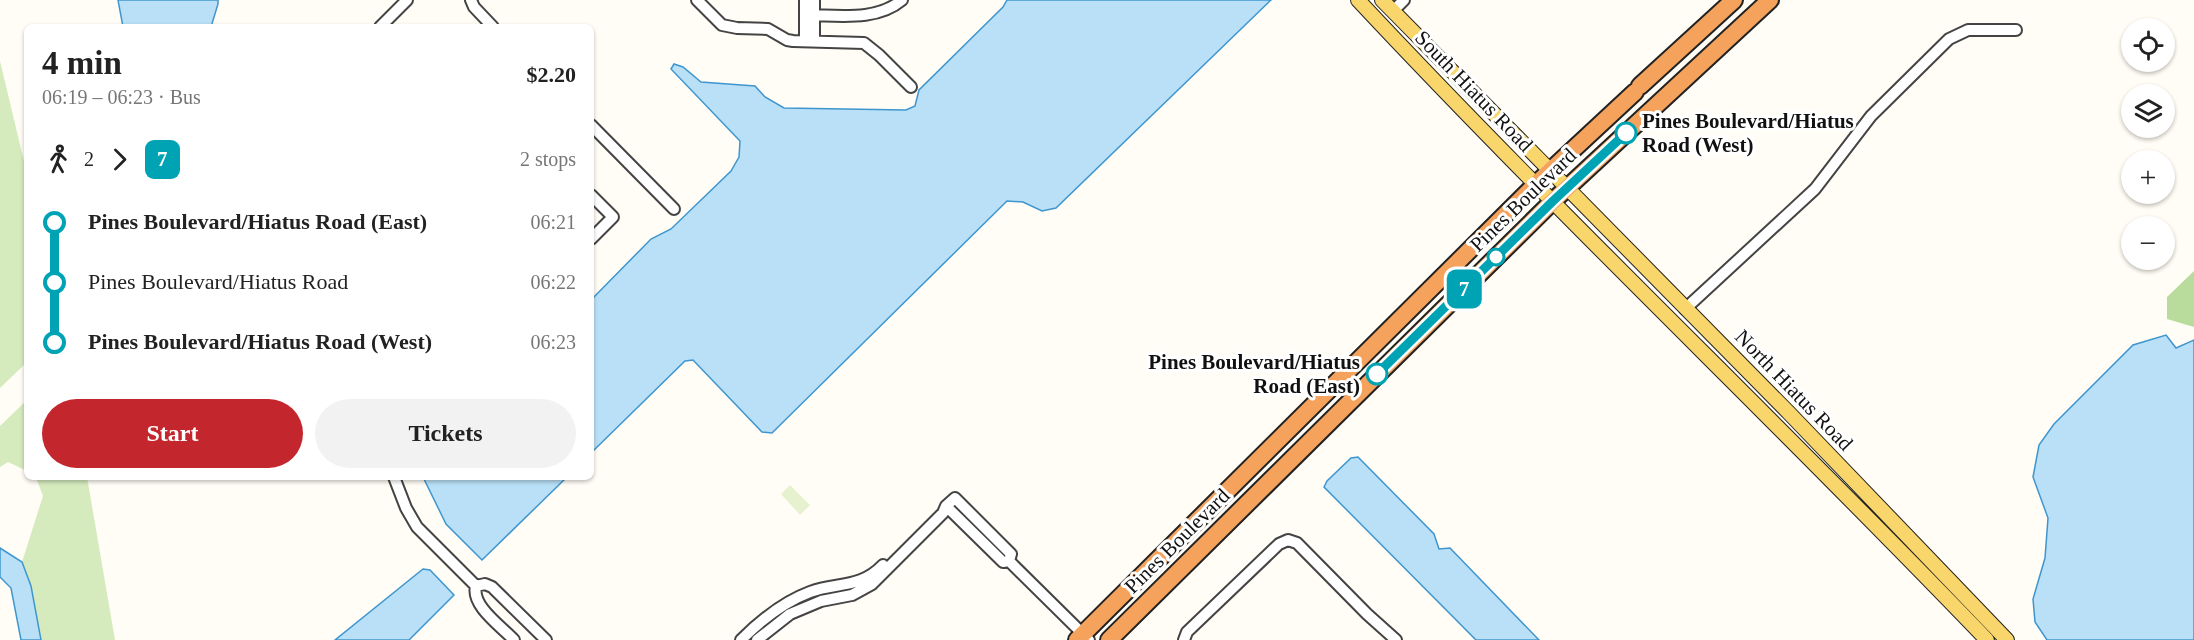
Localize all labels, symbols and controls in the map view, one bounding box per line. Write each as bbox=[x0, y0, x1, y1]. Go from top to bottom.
map controls bbox=[2121, 18, 2175, 270]
button: locate bbox=[2121, 18, 2175, 72]
street label: South Hiatus Road bbox=[1410, 26, 1538, 157]
text: 4 min bbox=[42, 45, 122, 81]
text: $2.20 bbox=[527, 62, 576, 87]
button: layers bbox=[2121, 84, 2175, 138]
text: 06:19 – 06:23 · Bus bbox=[42, 86, 201, 108]
place label: Pines Boulevard/Hiatus Road (West) bbox=[1642, 109, 1854, 157]
marker: Pines Boulevard/Hiatus Road (West) bbox=[1615, 122, 1637, 144]
icon: walk bbox=[42, 143, 75, 176]
icon: forward bbox=[103, 143, 136, 176]
street label: Pines Boulevard bbox=[1465, 143, 1581, 257]
text: 7 bbox=[157, 147, 168, 171]
text: 2 bbox=[84, 148, 94, 170]
text: 2 stops bbox=[520, 148, 576, 170]
button: + bbox=[2121, 150, 2175, 204]
text: Pines Boulevard/Hiatus Road (East) bbox=[88, 209, 427, 234]
text: 06:21 bbox=[530, 211, 576, 233]
button: − bbox=[2121, 216, 2175, 270]
unlabelled marker bbox=[1487, 248, 1505, 266]
text: Pines Boulevard/Hiatus Road bbox=[88, 269, 348, 294]
line badge: 7 bbox=[1444, 270, 1484, 308]
text: 06:22 bbox=[530, 271, 576, 293]
text: 7 bbox=[1459, 277, 1469, 301]
street label: North Hiatus Road bbox=[1730, 325, 1858, 456]
text: Pines Boulevard/Hiatus Road (West) bbox=[88, 329, 432, 354]
text: 06:23 bbox=[530, 331, 576, 353]
place label: Pines Boulevard/Hiatus Road (East) bbox=[1148, 350, 1360, 398]
marker: Pines Boulevard/Hiatus Road (East) bbox=[1366, 363, 1388, 385]
button: Start bbox=[42, 399, 303, 468]
button: Tickets bbox=[315, 399, 576, 468]
street label: Pines Boulevard bbox=[1120, 483, 1235, 598]

